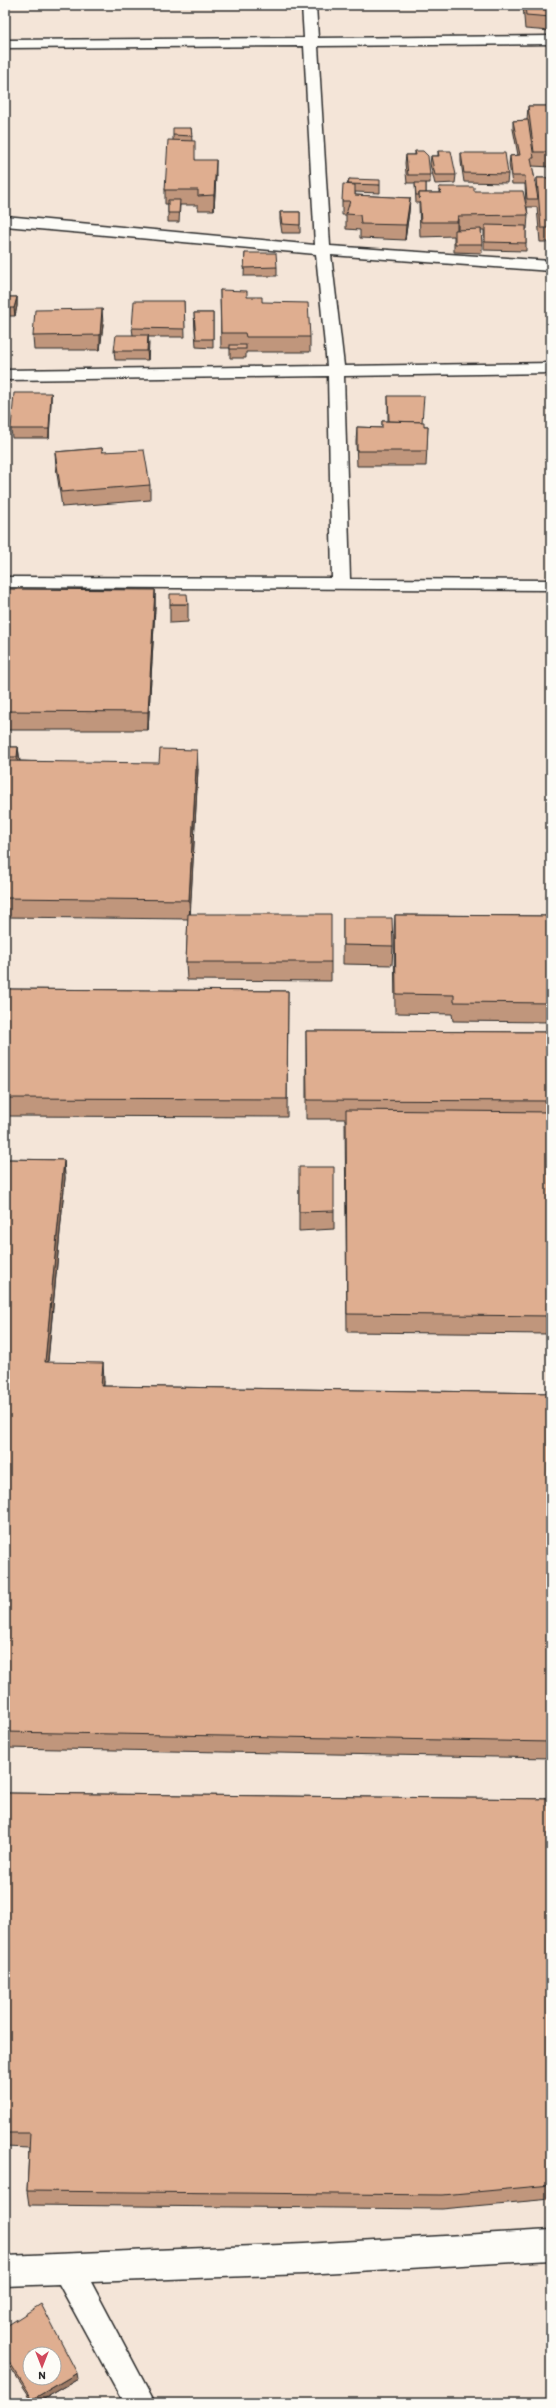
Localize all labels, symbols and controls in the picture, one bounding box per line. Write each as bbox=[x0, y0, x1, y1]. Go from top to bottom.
north arrow bbox=[22, 2346, 62, 2386]
text: N bbox=[38, 2369, 46, 2382]

